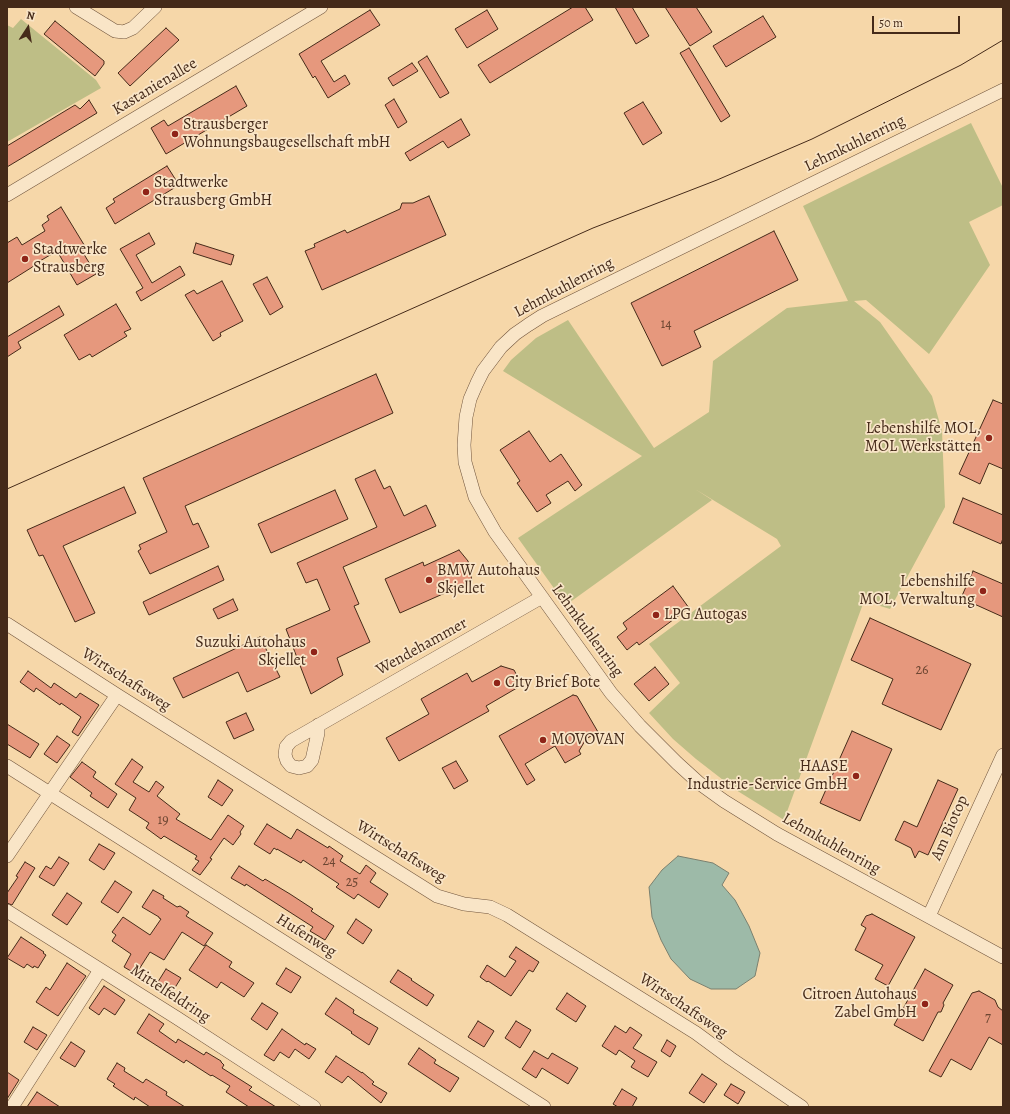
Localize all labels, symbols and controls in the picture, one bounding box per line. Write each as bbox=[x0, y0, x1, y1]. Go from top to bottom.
north arrow bbox=[8, 8, 48, 48]
text: N bbox=[25, 8, 36, 24]
scale bar bbox=[874, 8, 962, 34]
text: 50 m bbox=[879, 15, 903, 31]
street label: Kastanienallee bbox=[109, 54, 201, 120]
street label: Lehmkuhlenring bbox=[802, 111, 908, 177]
place label: Strausberger Wohnungsbaugesellschaft mbH bbox=[183, 115, 391, 153]
marker: Strausberger Wohnungsbaugesellschaft mbH bbox=[170, 129, 180, 139]
place label: Stadtwerke Strausberg GmbH bbox=[154, 173, 272, 211]
marker: Stadtwerke Strausberg GmbH bbox=[141, 187, 151, 197]
place label: Stadtwerke Strausberg bbox=[33, 240, 107, 278]
marker: Stadtwerke Strausberg bbox=[20, 254, 30, 264]
street label: Lehmkuhlenring bbox=[511, 254, 617, 322]
house number: 14 bbox=[660, 317, 672, 333]
place label: Lebenshilfe MOL, MOL Werkstätten bbox=[865, 419, 981, 457]
marker: Lebenshilfe MOL, MOL Werkstätten bbox=[984, 433, 994, 443]
place label: BMW Autohaus Skjellet bbox=[437, 561, 540, 599]
place label: Lebenshilfe MOL, Verwaltung bbox=[859, 572, 975, 610]
marker: BMW Autohaus Skjellet bbox=[424, 575, 434, 585]
street label: Lehmkuhlenring bbox=[547, 581, 627, 681]
marker: Lebenshilfe MOL, Verwaltung bbox=[978, 586, 988, 596]
place label: LPG Autogas bbox=[664, 605, 747, 625]
marker: LPG Autogas bbox=[651, 610, 661, 620]
street label: Wendehammer bbox=[373, 614, 471, 680]
place label: Suzuki Autohaus Skjellet bbox=[195, 633, 306, 671]
street label: Wirtschaftsweg bbox=[78, 644, 174, 716]
marker: Suzuki Autohaus Skjellet bbox=[309, 647, 319, 657]
house number: 26 bbox=[915, 663, 929, 679]
place label: City Brief Bote bbox=[505, 673, 600, 693]
marker: City Brief Bote bbox=[492, 678, 502, 688]
place label: MOVOVAN bbox=[551, 730, 625, 750]
marker: MOVOVAN bbox=[538, 735, 548, 745]
place label: HAASE Industrie-Service GmbH bbox=[687, 757, 848, 795]
marker: HAASE Industrie-Service GmbH bbox=[851, 771, 861, 781]
street label: Am Biotop bbox=[927, 793, 973, 863]
street label: Lehmkuhlenring bbox=[778, 809, 884, 879]
house number: 19 bbox=[157, 813, 169, 829]
street label: Wirtschaftsweg bbox=[353, 817, 449, 887]
house number: 24 bbox=[323, 854, 335, 870]
house number: 25 bbox=[346, 875, 358, 891]
street label: Hufenweg bbox=[272, 910, 340, 962]
street label: Mittelfeldring bbox=[126, 961, 214, 1027]
street label: Wirtschaftsweg bbox=[635, 969, 731, 1043]
place label: Citroen Autohaus Zabel GmbH bbox=[802, 985, 917, 1023]
marker: Citroen Autohaus Zabel GmbH bbox=[920, 999, 930, 1009]
house number: 7 bbox=[985, 1011, 991, 1027]

